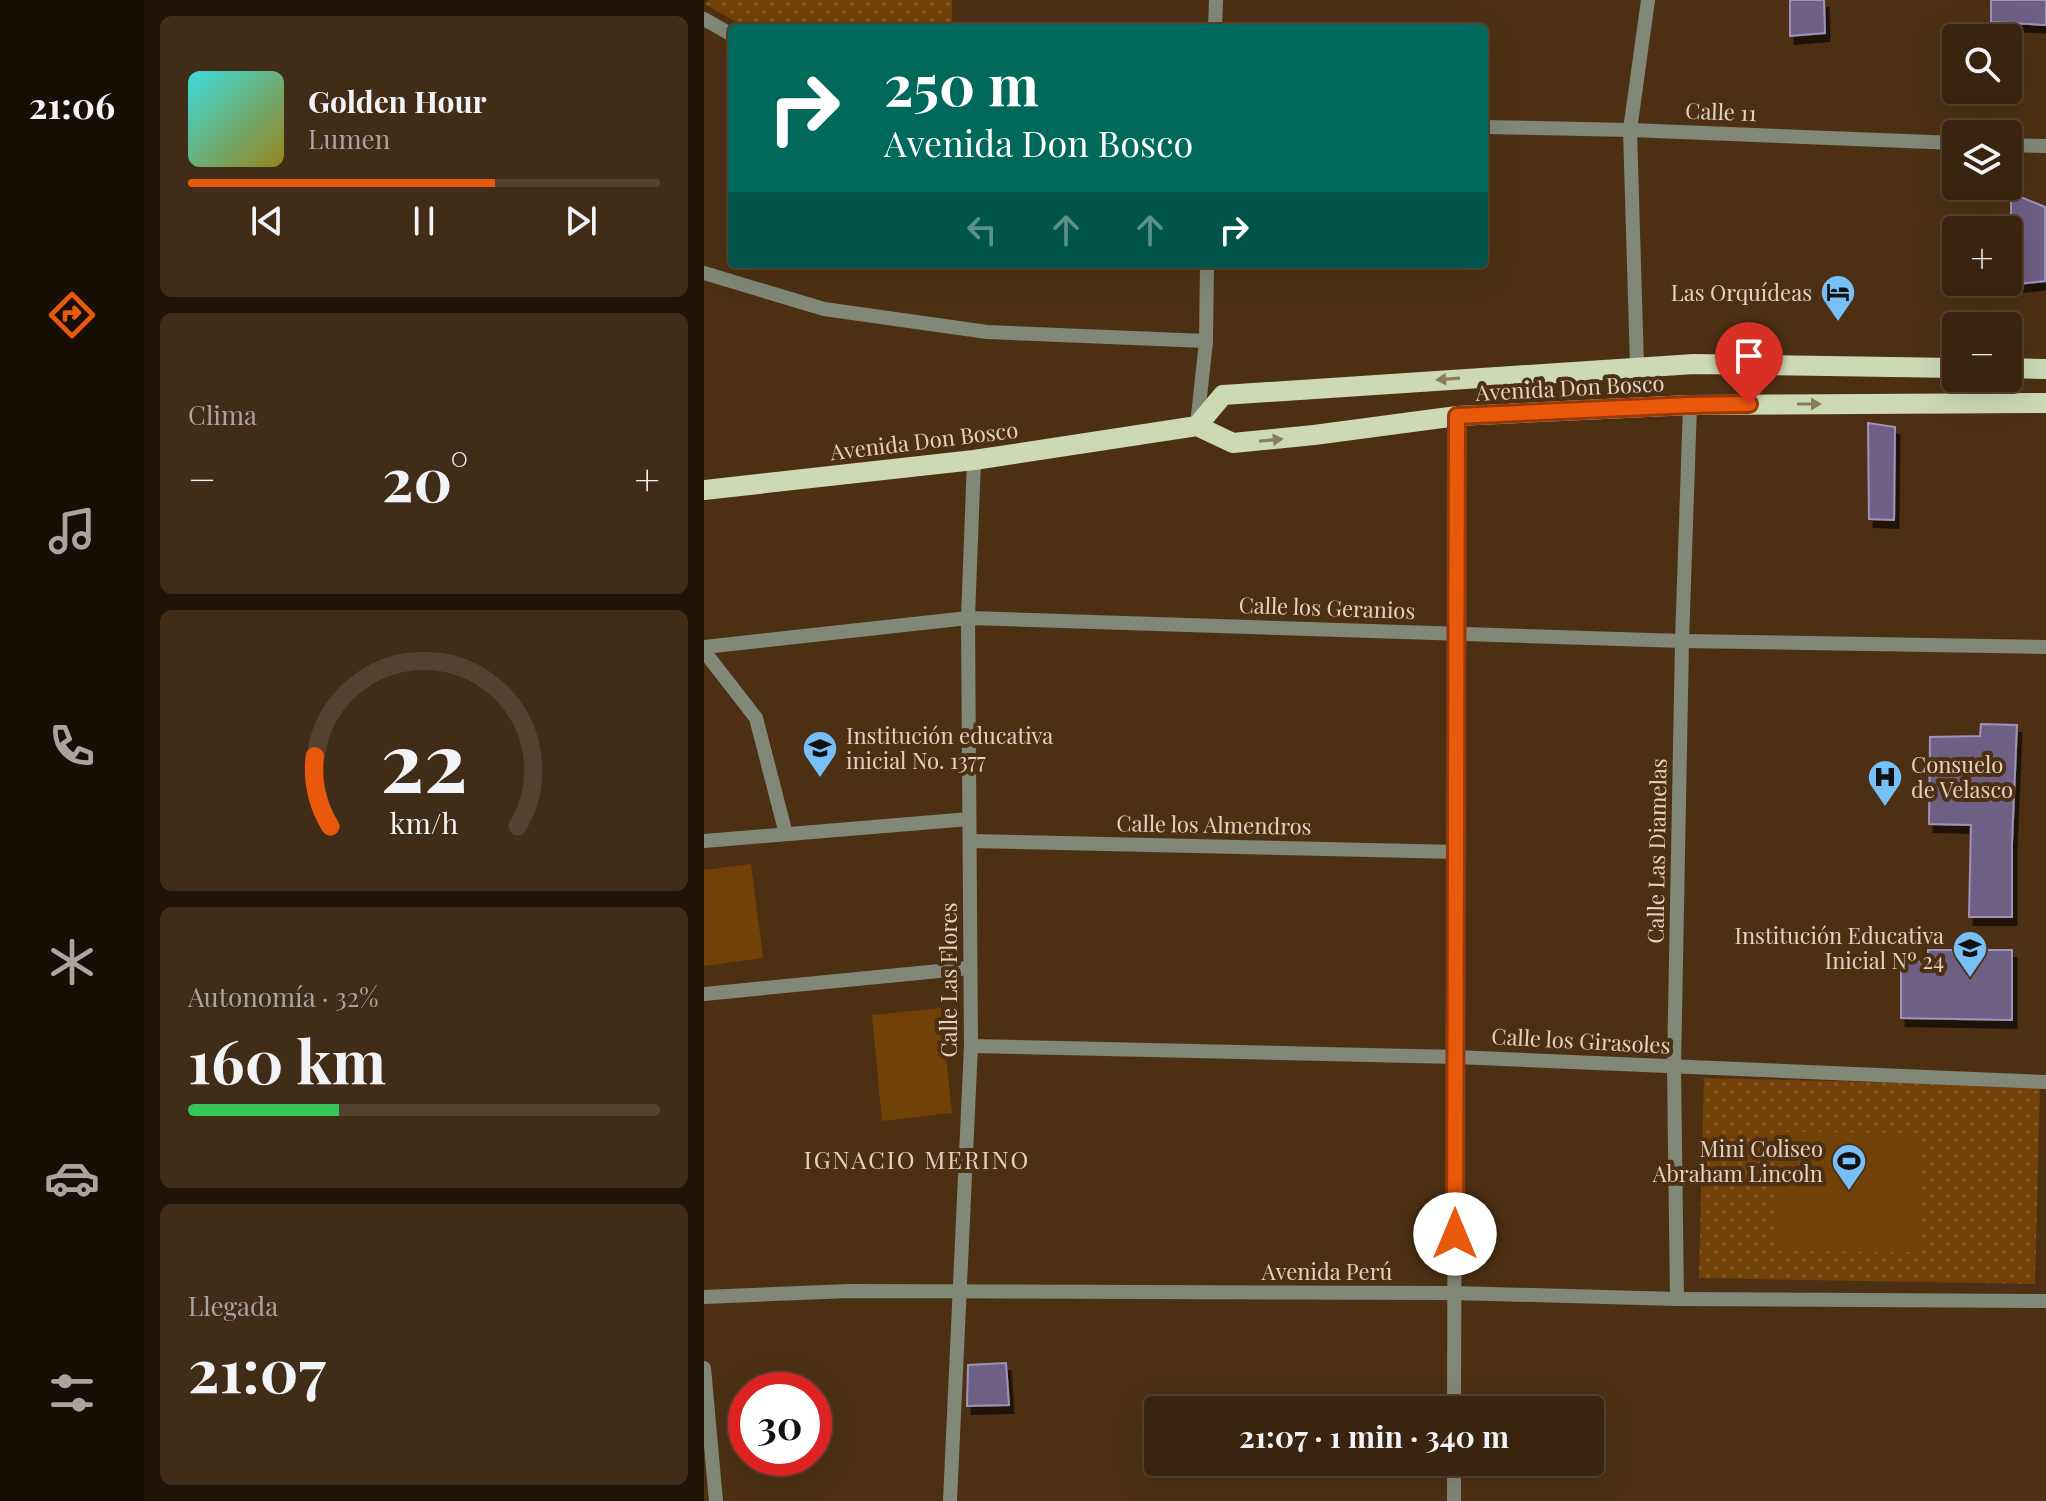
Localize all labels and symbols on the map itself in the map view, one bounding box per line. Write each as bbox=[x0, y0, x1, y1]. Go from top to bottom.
street label: Calle 11 bbox=[1685, 95, 1757, 127]
hotel icon: Las Orquídeas bbox=[1819, 273, 1857, 323]
place label: Las Orquídeas bbox=[1671, 277, 1812, 307]
pin bbox=[1715, 322, 1783, 404]
street label: Avenida Don Bosco bbox=[1474, 367, 1665, 407]
one-way arrow bbox=[1435, 373, 1460, 386]
one-way arrow bbox=[1797, 398, 1822, 410]
street label: Avenida Don Bosco bbox=[827, 414, 1020, 467]
one-way arrow bbox=[1259, 433, 1284, 446]
street label: Calle los Geranios bbox=[1238, 589, 1416, 625]
place label: Institución educativa inicial No. 1377 bbox=[846, 720, 1053, 775]
school or university icon: Institución educativa inicial No. 1377 bbox=[801, 729, 839, 779]
place label: Consuelo de Velasco bbox=[1911, 749, 2013, 804]
street label: Calle Las Diamelas bbox=[1639, 758, 1673, 944]
hospital icon: Consuelo de Velasco bbox=[1866, 758, 1904, 808]
street label: Calle los Almendros bbox=[1116, 807, 1312, 841]
street label: Calle Las Flores bbox=[933, 902, 963, 1058]
place label: Institución Educativa Inicial Nº 24 bbox=[1735, 920, 1944, 975]
school or university icon: Institución Educativa Inicial Nº 24 bbox=[1951, 929, 1989, 979]
street label: Calle los Girasoles bbox=[1491, 1020, 1671, 1060]
place label: Mini Coliseo Abraham Lincoln bbox=[1652, 1133, 1823, 1188]
sports icon: Mini Coliseo Abraham Lincoln bbox=[1830, 1142, 1868, 1192]
district label: IGNACIO MERINO bbox=[804, 1143, 1030, 1175]
position arrow bbox=[1413, 1192, 1497, 1276]
street label: Avenida Perú bbox=[1261, 1256, 1392, 1286]
speed limit sign: 30 bbox=[728, 1372, 832, 1476]

